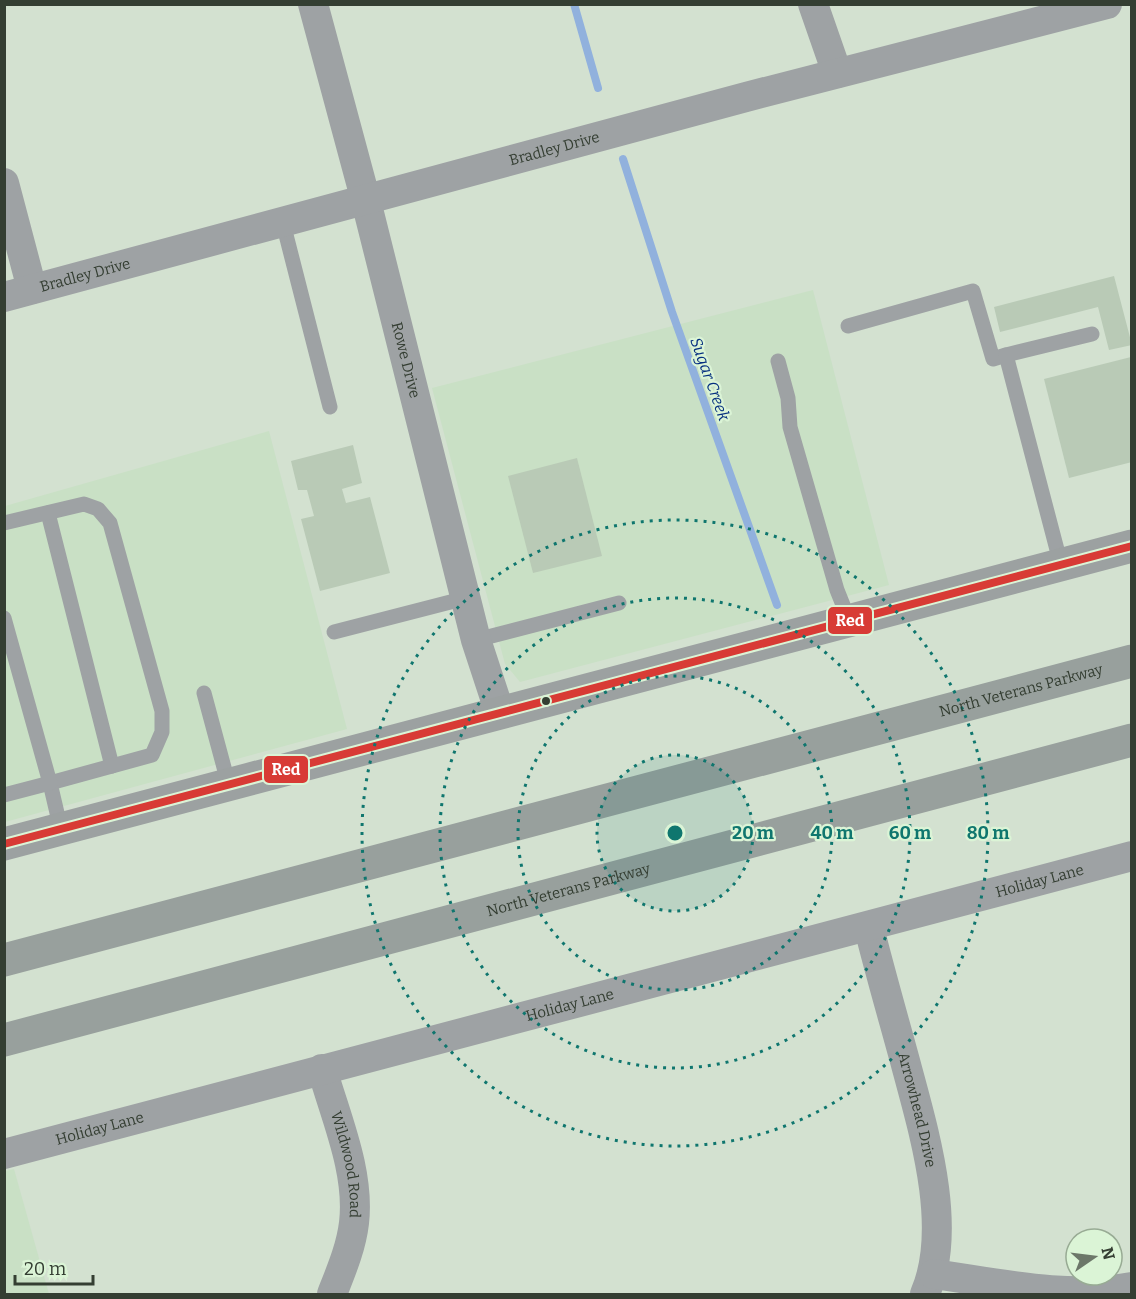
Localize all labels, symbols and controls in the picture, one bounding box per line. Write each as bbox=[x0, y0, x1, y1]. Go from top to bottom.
street label: Bradley Drive bbox=[507, 128, 602, 169]
street label: Bradley Drive bbox=[38, 254, 132, 296]
street label: Rowe Drive bbox=[388, 320, 424, 400]
water label: Sugar Creek bbox=[686, 335, 734, 424]
line badge: Red bbox=[827, 606, 873, 635]
text: Red bbox=[836, 611, 865, 630]
street label: North Veterans Parkway bbox=[937, 660, 1105, 721]
unlabelled marker bbox=[540, 695, 552, 707]
line badge: Red bbox=[263, 755, 309, 784]
text: Red bbox=[272, 760, 301, 779]
text: 20 m bbox=[732, 822, 774, 844]
text: 40 m bbox=[811, 822, 853, 844]
text: 60 m bbox=[889, 822, 931, 844]
text: 80 m bbox=[967, 822, 1009, 844]
centre of rings bbox=[665, 823, 685, 843]
street label: North Veterans Parkway bbox=[485, 860, 652, 920]
street label: Holiday Lane bbox=[994, 860, 1086, 901]
street label: Holiday Lane bbox=[524, 985, 616, 1025]
street label: Arrowhead Drive bbox=[894, 1050, 940, 1169]
street label: Holiday Lane bbox=[54, 1108, 146, 1149]
street label: Wildwood Road bbox=[327, 1109, 364, 1218]
north arrow bbox=[1064, 1227, 1124, 1287]
text: N bbox=[1097, 1245, 1119, 1262]
scale bar bbox=[15, 1248, 93, 1286]
text: 20 m bbox=[24, 1258, 66, 1280]

